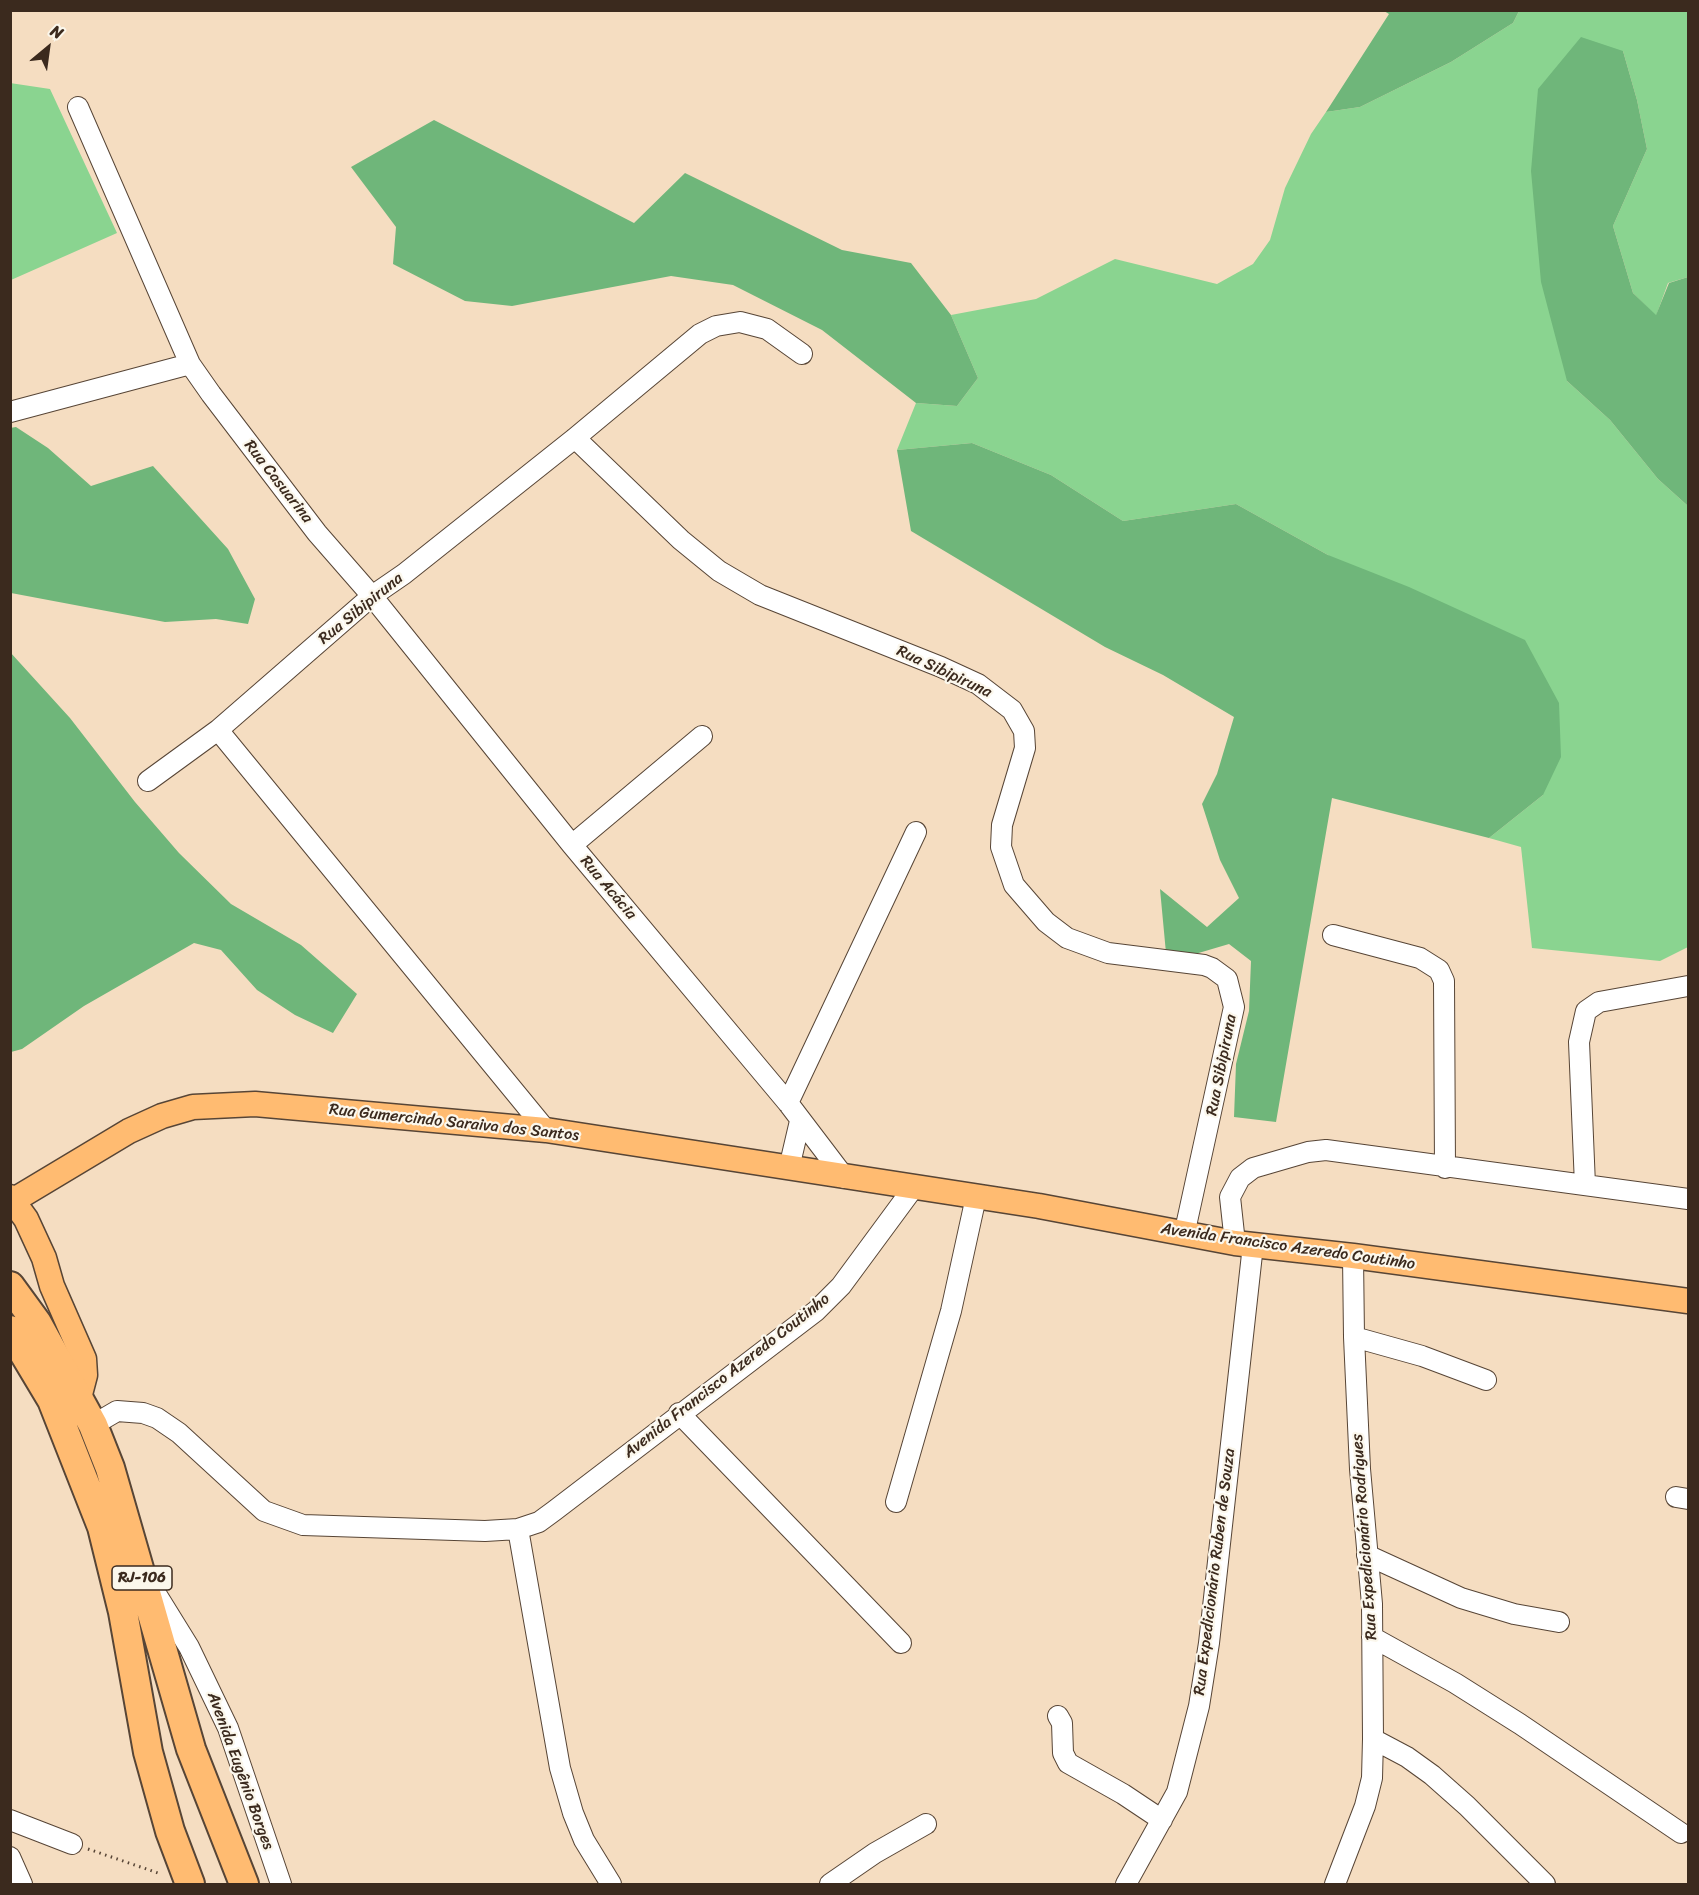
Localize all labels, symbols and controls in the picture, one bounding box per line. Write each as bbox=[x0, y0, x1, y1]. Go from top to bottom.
text: N bbox=[45, 16, 69, 47]
north arrow bbox=[18, 18, 78, 78]
street label: Rua Casuarina bbox=[240, 437, 316, 527]
street label: Rua Sibipiruna bbox=[315, 569, 407, 649]
street label: Rua Sibipiruna bbox=[893, 642, 995, 702]
street label: Rua Acácia bbox=[576, 852, 640, 924]
street label: Rua Sibipiruna bbox=[1203, 1013, 1241, 1117]
street label: Rua Gumercindo Saraiva dos Santos bbox=[328, 1100, 580, 1146]
street label: Avenida Francisco Azeredo Coutinho bbox=[1160, 1220, 1416, 1274]
street label: Avenida Francisco Azeredo Coutinho bbox=[620, 1289, 834, 1463]
street label: Rua Expedicionário Rodrigues bbox=[1348, 1433, 1382, 1641]
street label: Rua Expedicionário Ruben de Souza bbox=[1190, 1447, 1240, 1697]
road number: RJ-106 bbox=[112, 1566, 172, 1590]
street label: Avenida Eugênio Borges bbox=[203, 1690, 277, 1852]

